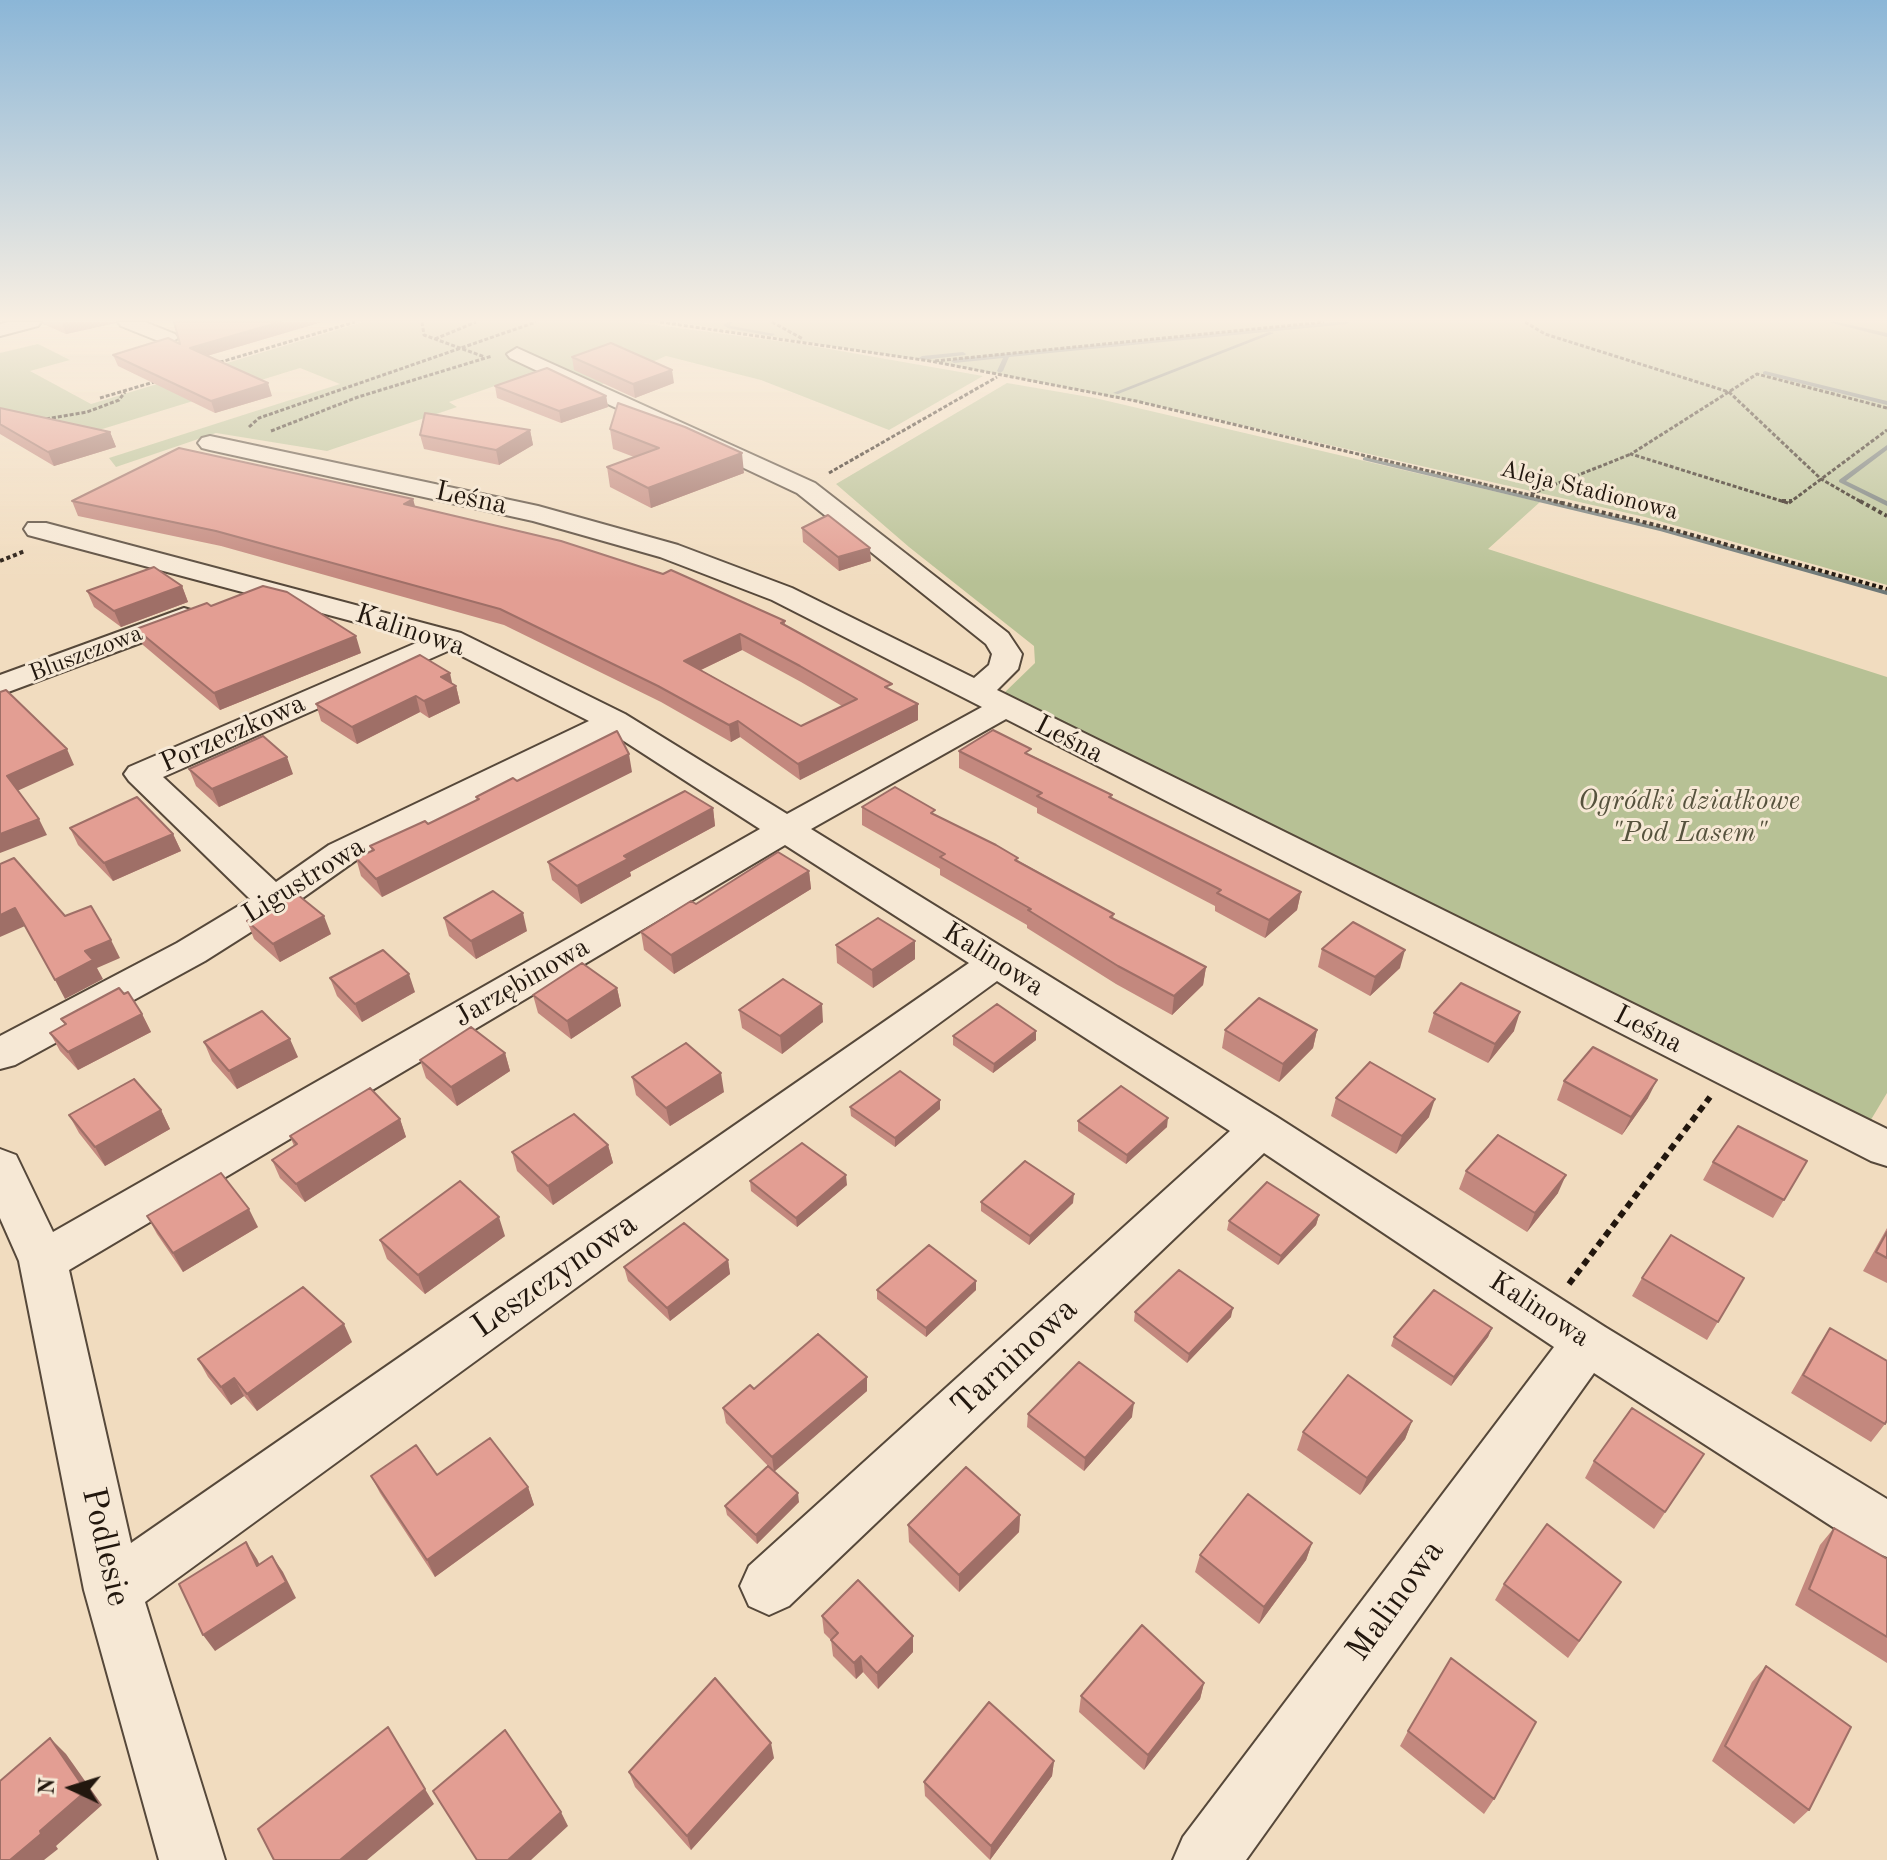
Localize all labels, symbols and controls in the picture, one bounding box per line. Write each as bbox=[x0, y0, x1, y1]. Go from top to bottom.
street label: Aleja Stadionowa bbox=[1497, 455, 1681, 527]
street label: Leśna bbox=[432, 475, 510, 523]
street label: Kalinowa bbox=[351, 598, 469, 664]
street label: Bluszczowa bbox=[25, 619, 147, 689]
street label: Porzeczkowa bbox=[155, 687, 311, 781]
street label: Leśna bbox=[1029, 709, 1109, 771]
park label: Ogródki działkowe "Pod Lasem" bbox=[1578, 785, 1800, 851]
street label: Ligustrowa bbox=[237, 830, 371, 932]
street label: Kalinowa bbox=[936, 916, 1050, 1004]
street label: Jarzębinowa bbox=[448, 931, 596, 1035]
street label: Leśna bbox=[1608, 999, 1688, 1061]
street label: Leszczynowa bbox=[464, 1204, 646, 1348]
street label: Kalinowa bbox=[1482, 1265, 1596, 1355]
street label: Tarninowa bbox=[943, 1289, 1087, 1427]
street label: Podlesie bbox=[72, 1484, 138, 1610]
street label: Malinowa bbox=[1338, 1532, 1454, 1670]
north arrow bbox=[32, 1748, 112, 1828]
text: N bbox=[36, 1777, 60, 1795]

